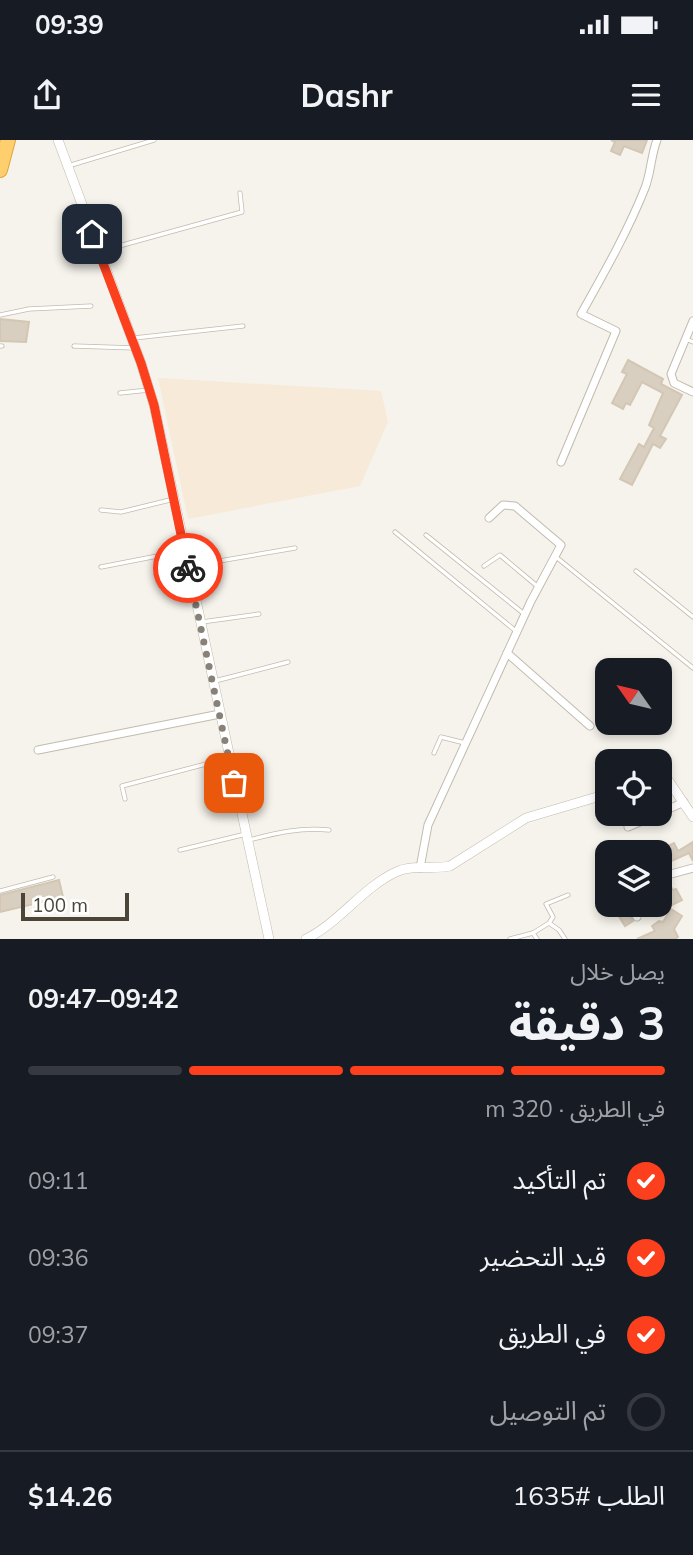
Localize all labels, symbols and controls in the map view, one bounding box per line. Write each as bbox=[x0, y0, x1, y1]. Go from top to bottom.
text: 09:39 bbox=[35, 8, 104, 41]
text: Dashr bbox=[300, 75, 393, 115]
icon: share bbox=[28, 76, 66, 114]
icon: menu bbox=[627, 76, 665, 114]
pin bbox=[62, 204, 122, 264]
icon: home bbox=[73, 215, 111, 253]
courier bbox=[153, 533, 223, 603]
icon: bike bbox=[169, 549, 207, 587]
north arrow bbox=[595, 658, 672, 735]
map controls bbox=[595, 658, 672, 917]
button: locate bbox=[595, 749, 672, 826]
pin bbox=[204, 753, 264, 813]
icon: bag bbox=[215, 764, 253, 802]
button: layers bbox=[595, 840, 672, 917]
scale bar bbox=[21, 890, 130, 922]
text: 100 m bbox=[32, 893, 88, 917]
text: يصل خلال bbox=[570, 957, 665, 986]
text: 09:42–09:47 bbox=[28, 982, 179, 1015]
text: 3 دقيقة bbox=[509, 994, 665, 1052]
text: في الطريق · 320 m bbox=[485, 1094, 665, 1123]
icon: check bbox=[627, 1162, 665, 1200]
text: تم التأكيد bbox=[512, 1163, 606, 1196]
text: 09:11 bbox=[28, 1166, 88, 1195]
icon: check bbox=[627, 1239, 665, 1277]
text: قيد التحضير bbox=[480, 1240, 606, 1273]
text: 09:36 bbox=[28, 1243, 88, 1272]
icon: check bbox=[627, 1316, 665, 1354]
text: في الطريق bbox=[499, 1317, 606, 1350]
text: 09:37 bbox=[28, 1320, 88, 1349]
text: تم التوصيل bbox=[490, 1394, 606, 1427]
text: الطلب #1635 bbox=[513, 1479, 665, 1512]
text: $14.26 bbox=[28, 1480, 112, 1513]

